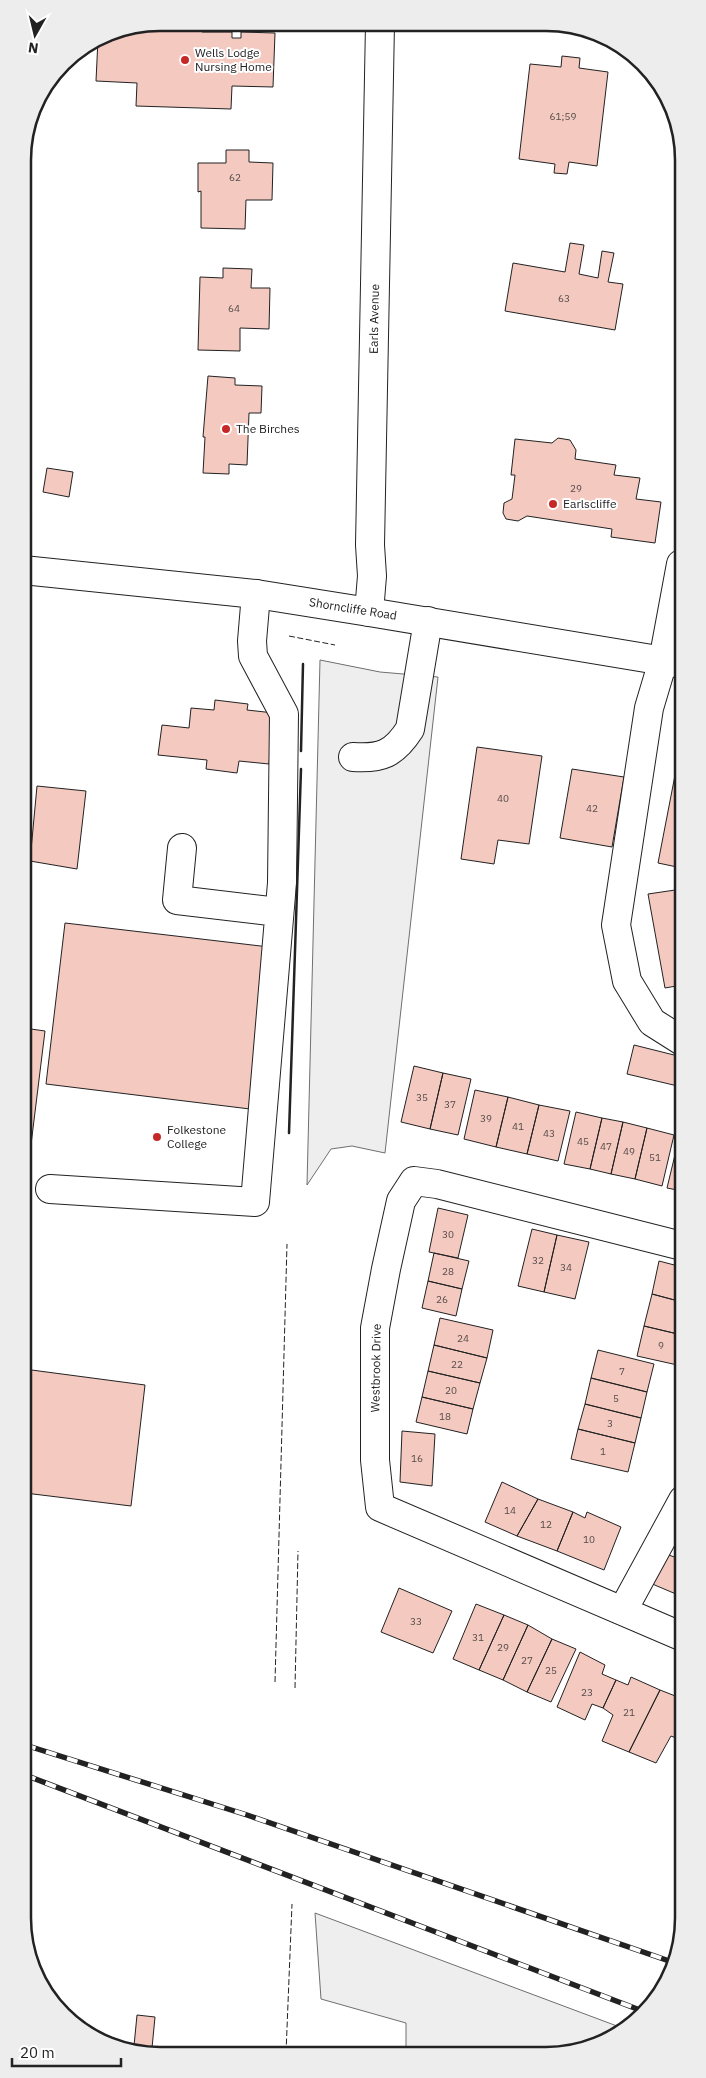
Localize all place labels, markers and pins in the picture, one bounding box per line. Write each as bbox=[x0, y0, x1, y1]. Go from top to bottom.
place label: Wells Lodge Nursing Home bbox=[195, 45, 272, 74]
marker: Wells Lodge Nursing Home bbox=[179, 54, 191, 66]
place label: The Birches bbox=[236, 421, 300, 436]
marker: The Birches bbox=[220, 423, 232, 435]
place label: Earlscliffe bbox=[563, 496, 617, 511]
marker: Earlscliffe bbox=[547, 498, 559, 510]
place label: Folkestone College bbox=[167, 1122, 227, 1151]
marker: Folkestone College bbox=[151, 1131, 163, 1143]

